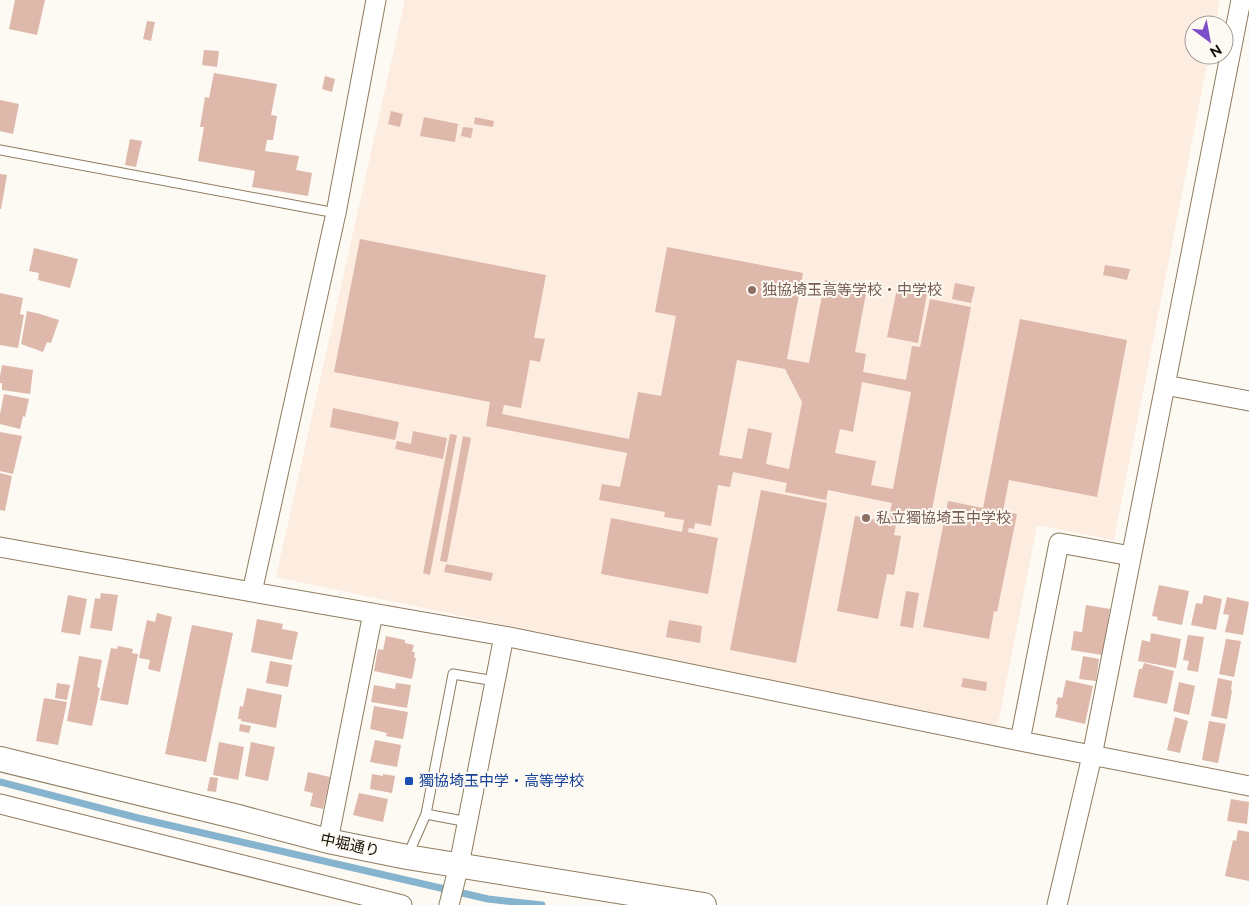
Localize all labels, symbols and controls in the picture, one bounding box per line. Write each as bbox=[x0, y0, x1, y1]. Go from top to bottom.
north arrow bbox=[1184, 15, 1234, 65]
text: N bbox=[1207, 41, 1225, 61]
place label: 独協埼玉高等学校・中学校 bbox=[762, 281, 942, 299]
marker: 独協埼玉高等学校・中学校 bbox=[746, 284, 758, 296]
place label: 私立獨協埼玉中学校 bbox=[876, 509, 1011, 527]
marker: 私立獨協埼玉中学校 bbox=[860, 512, 872, 524]
place label: 獨協埼玉中学・高等学校 bbox=[419, 772, 584, 790]
marker: 獨協埼玉中学・高等学校 bbox=[403, 775, 415, 787]
street label: 中堀通り bbox=[319, 830, 381, 860]

